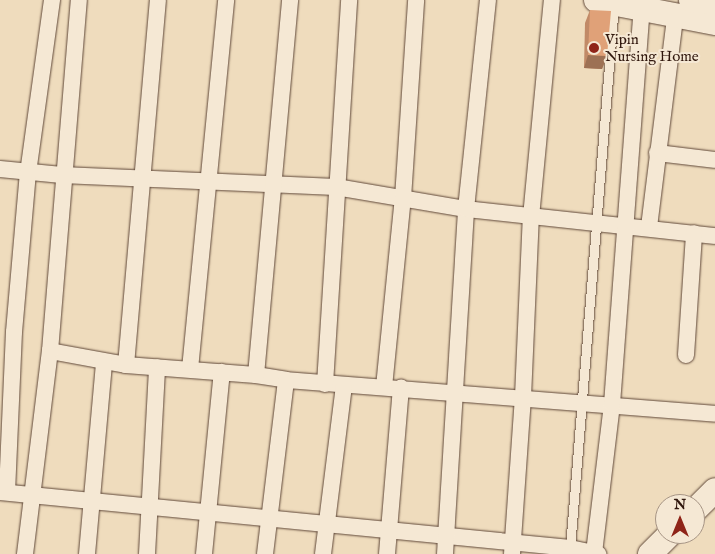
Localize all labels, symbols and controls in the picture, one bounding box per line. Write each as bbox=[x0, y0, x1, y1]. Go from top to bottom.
place label: Vipin Nursing Home bbox=[605, 30, 699, 65]
marker: Vipin Nursing Home bbox=[587, 41, 601, 55]
north arrow bbox=[655, 494, 705, 544]
text: N bbox=[674, 496, 686, 514]

